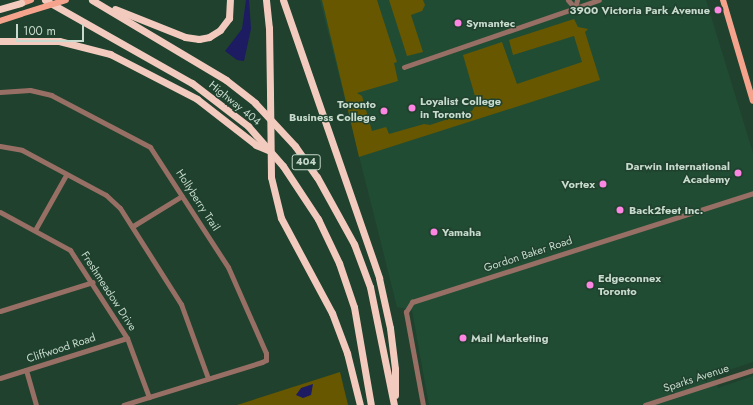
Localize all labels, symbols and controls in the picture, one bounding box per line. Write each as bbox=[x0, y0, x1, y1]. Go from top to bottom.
place label: 3900 Victoria Park Avenue bbox=[570, 3, 710, 17]
marker: 3900 Victoria Park Avenue bbox=[713, 5, 723, 15]
scale bar bbox=[18, 16, 86, 42]
place label: Symantec bbox=[466, 16, 515, 30]
marker: Symantec bbox=[453, 18, 463, 28]
text: 100 m bbox=[23, 22, 56, 40]
street label: Highway 404 bbox=[206, 78, 264, 128]
place label: Loyalist College in Toronto bbox=[420, 95, 501, 121]
place label: Toronto Business College bbox=[289, 98, 376, 124]
marker: Loyalist College in Toronto bbox=[407, 103, 417, 113]
marker: Toronto Business College bbox=[379, 106, 389, 116]
road number: 404 bbox=[291, 154, 321, 170]
place label: Darwin International Academy bbox=[625, 160, 730, 186]
street label: Hollyberry Trail bbox=[173, 167, 223, 233]
marker: Darwin International Academy bbox=[733, 168, 743, 178]
place label: Vortex bbox=[561, 177, 595, 191]
marker: Vortex bbox=[598, 179, 608, 189]
place label: Back2feet Inc. bbox=[629, 203, 703, 217]
marker: Back2feet Inc. bbox=[614, 204, 626, 216]
place label: Yamaha bbox=[442, 225, 481, 239]
marker: Yamaha bbox=[429, 227, 439, 237]
street label: Gordon Baker Road bbox=[482, 233, 574, 275]
street label: Freshmeadow Drive bbox=[79, 249, 139, 333]
place label: Edgeconnex Toronto bbox=[598, 272, 661, 298]
marker: Edgeconnex Toronto bbox=[585, 280, 595, 290]
street label: Cliffwood Road bbox=[25, 331, 97, 365]
place label: Mail Marketing bbox=[471, 331, 548, 345]
marker: Mail Marketing bbox=[458, 333, 468, 343]
street label: Sparks Avenue bbox=[662, 361, 730, 395]

